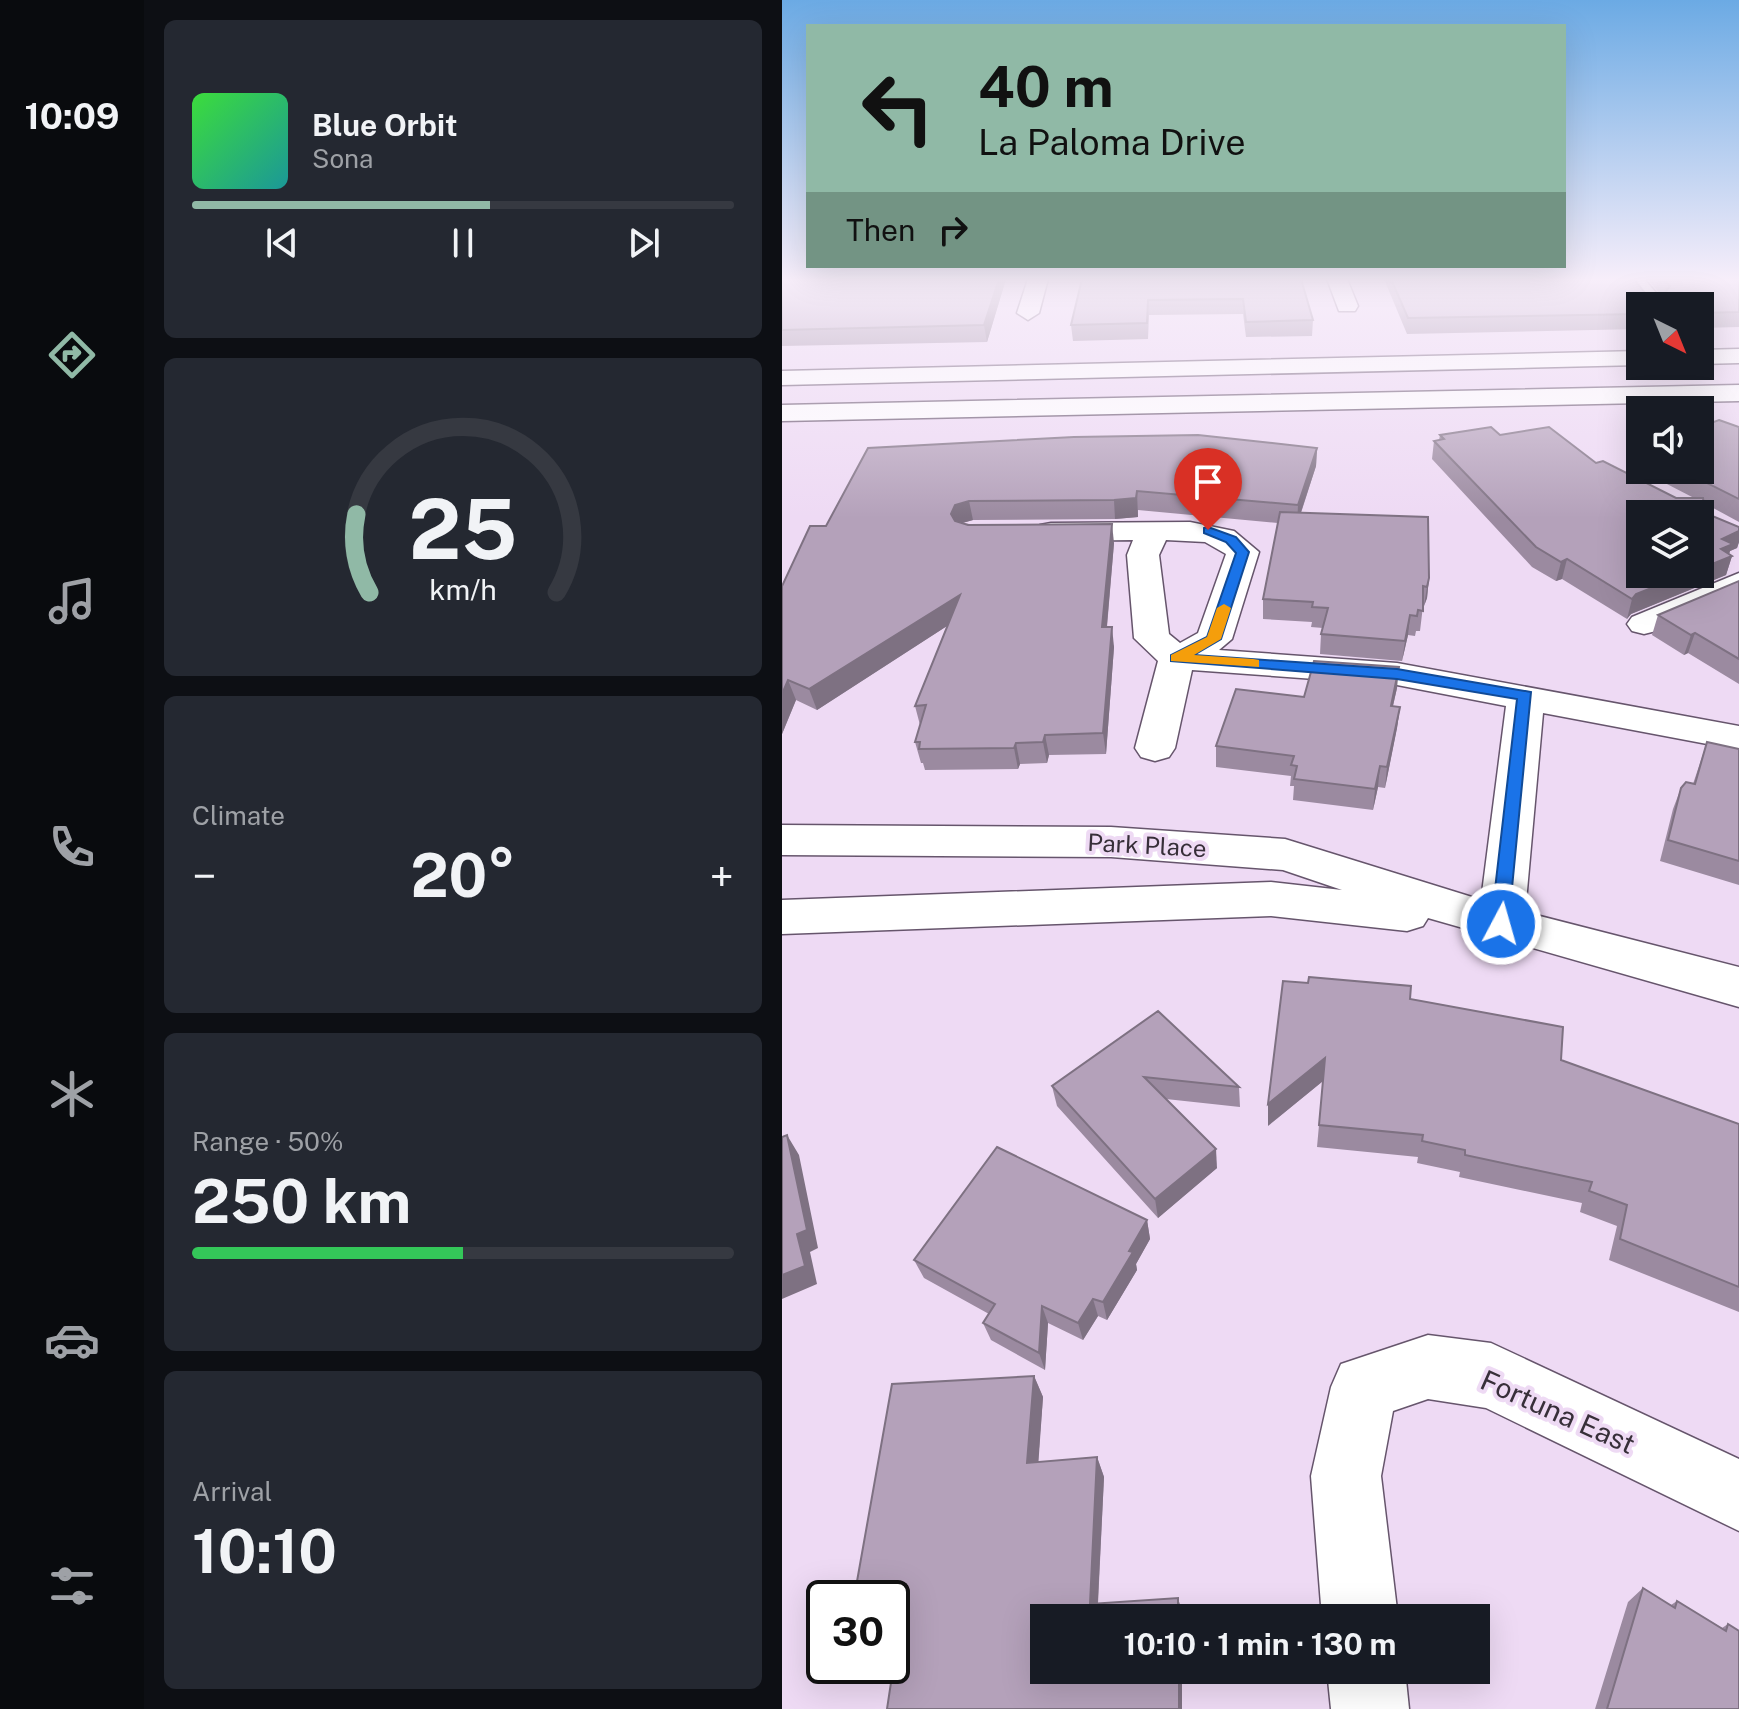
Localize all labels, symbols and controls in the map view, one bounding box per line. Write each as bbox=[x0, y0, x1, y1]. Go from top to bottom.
text: 40 m bbox=[978, 54, 1114, 120]
icon: left bbox=[846, 56, 950, 160]
text: 10:09 bbox=[24, 95, 120, 137]
text: Blue Orbit bbox=[312, 107, 458, 143]
text: La Paloma Drive bbox=[978, 121, 1246, 163]
text: Sona bbox=[312, 143, 373, 174]
icon: right bbox=[931, 208, 975, 252]
text: Then bbox=[846, 212, 915, 248]
icon: previous bbox=[260, 221, 304, 265]
icon: pause bbox=[441, 221, 485, 265]
icon: next bbox=[622, 221, 666, 265]
north arrow bbox=[1626, 292, 1714, 380]
map controls bbox=[1626, 292, 1714, 588]
icon: directions bbox=[44, 327, 100, 383]
button: sound bbox=[1626, 396, 1714, 484]
pin bbox=[1174, 448, 1242, 530]
icon: arrive bbox=[1186, 460, 1230, 504]
text: 25 bbox=[409, 479, 517, 577]
button: layers bbox=[1626, 500, 1714, 588]
icon: music bbox=[44, 573, 100, 629]
text: km/h bbox=[429, 573, 497, 606]
text: Climate bbox=[192, 800, 285, 831]
icon: phone bbox=[44, 819, 100, 875]
street label: Park Place bbox=[1087, 828, 1207, 862]
text: 20° bbox=[410, 840, 516, 911]
text: − bbox=[192, 850, 216, 902]
text: + bbox=[710, 850, 734, 902]
position arrow bbox=[1459, 882, 1543, 966]
icon: climate bbox=[44, 1066, 100, 1122]
text: Range · 50% bbox=[192, 1126, 344, 1157]
text: 250 km bbox=[192, 1166, 411, 1237]
icon: car bbox=[44, 1312, 100, 1368]
street label: Fortuna East bbox=[1476, 1363, 1640, 1460]
text: Arrival bbox=[192, 1476, 272, 1507]
text: 10:10 bbox=[192, 1516, 337, 1587]
icon: filters bbox=[44, 1558, 100, 1614]
speed limit sign: 30 bbox=[806, 1580, 910, 1684]
text: 10:10 · 1 min · 130 m bbox=[1124, 1626, 1396, 1662]

